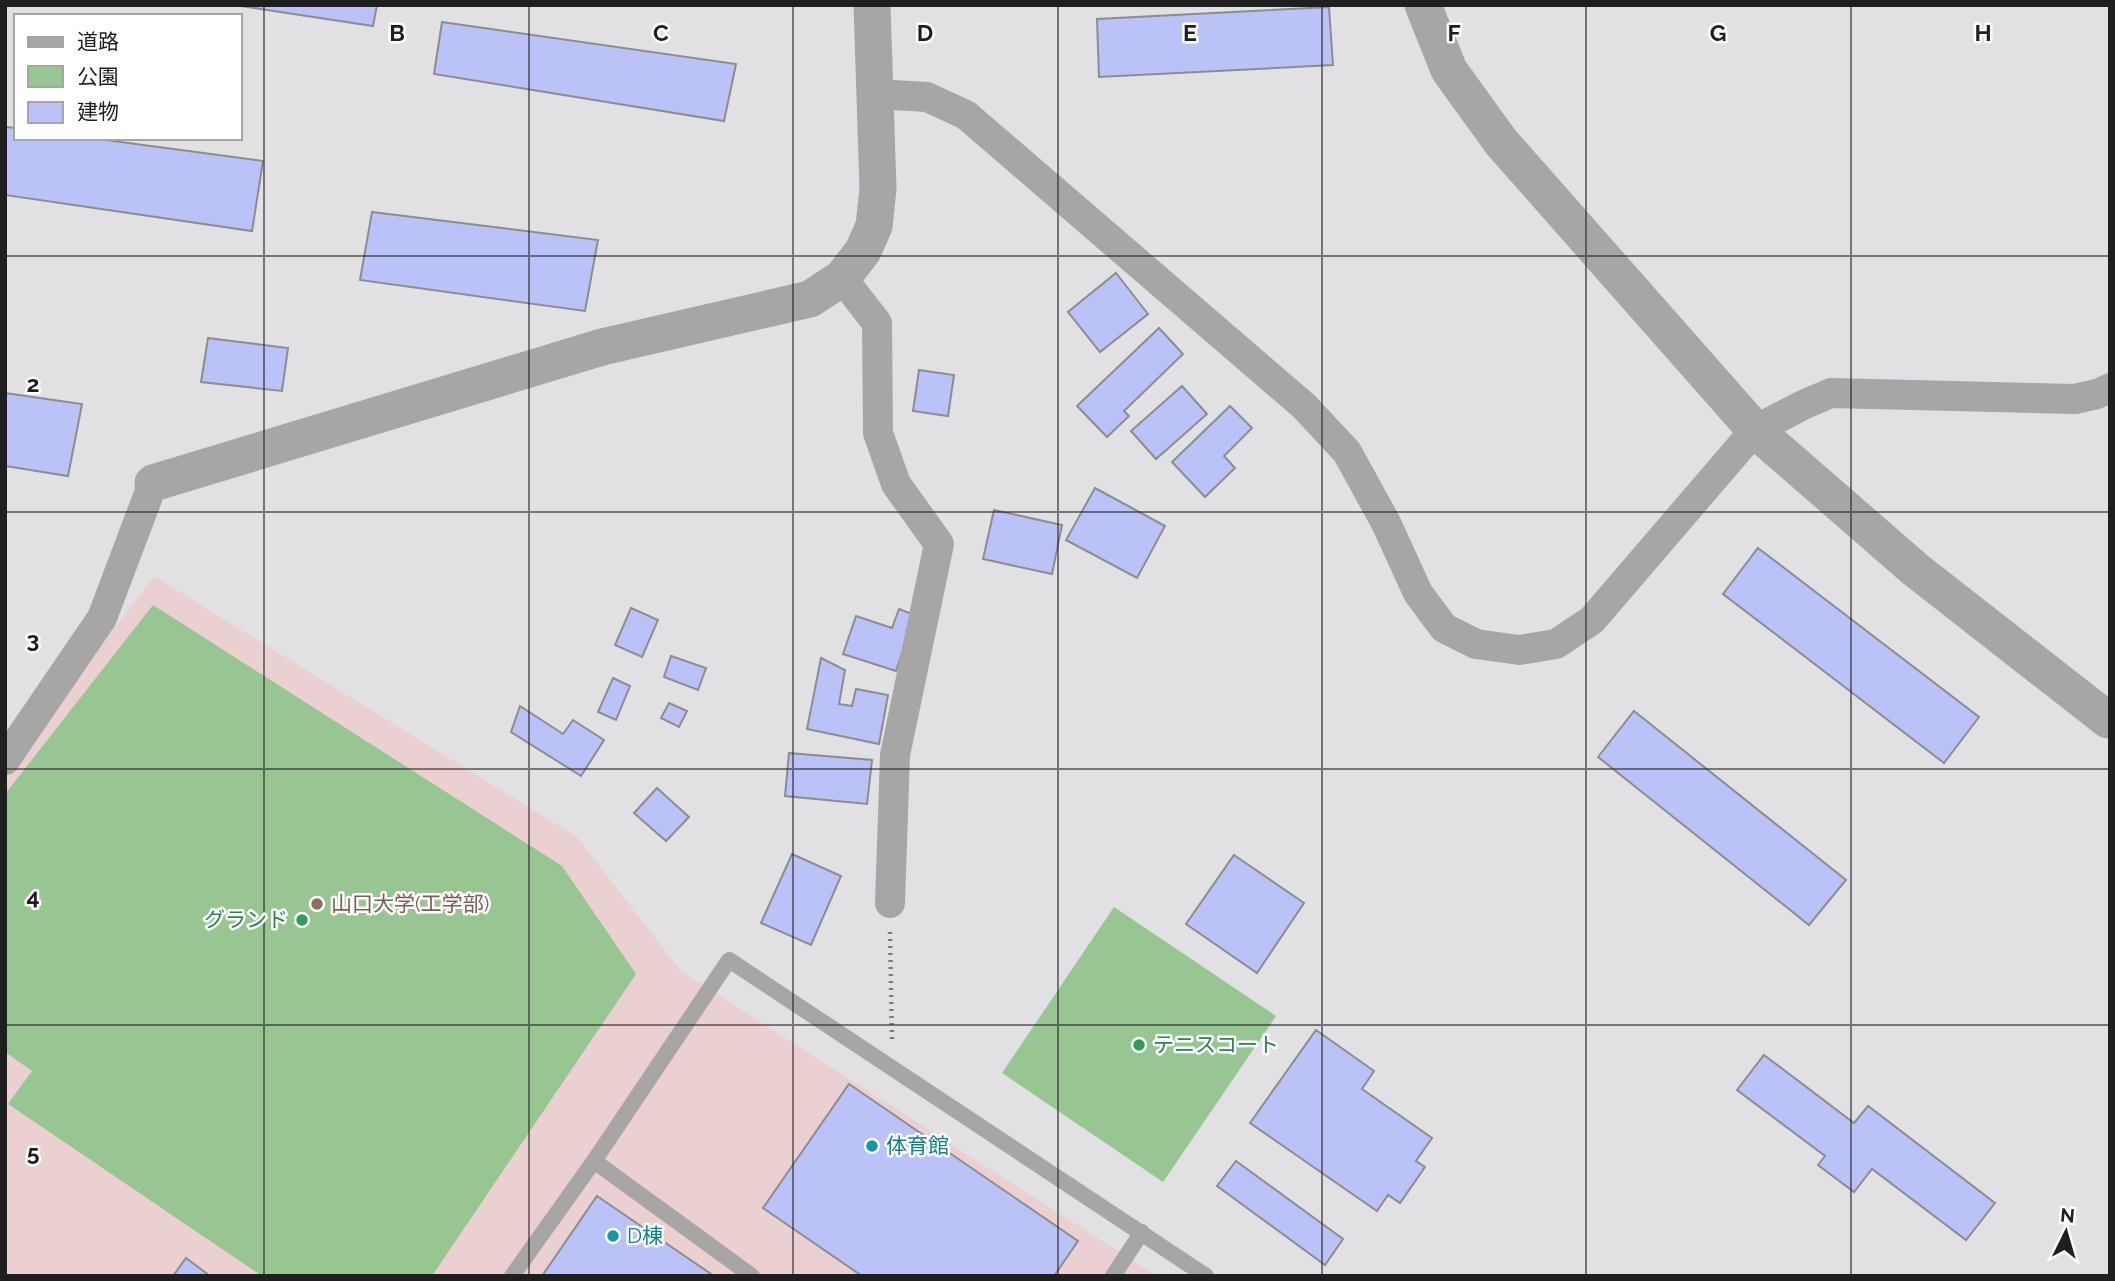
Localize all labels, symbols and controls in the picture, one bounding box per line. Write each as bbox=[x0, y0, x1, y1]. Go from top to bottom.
legend bbox=[14, 14, 242, 140]
text: B bbox=[389, 19, 405, 46]
text: C bbox=[653, 19, 669, 46]
text: D bbox=[917, 19, 933, 46]
text: E bbox=[1183, 19, 1197, 46]
text: F bbox=[1447, 19, 1461, 46]
text: G bbox=[1710, 19, 1726, 46]
text: H bbox=[1974, 19, 1992, 46]
text: 道路 bbox=[77, 29, 119, 54]
text: 公園 bbox=[77, 64, 119, 89]
text: 建物 bbox=[77, 99, 119, 124]
text: 2 bbox=[27, 370, 39, 397]
text: 3 bbox=[27, 626, 39, 653]
text: 4 bbox=[26, 883, 40, 910]
place label: 山口大学(工学部) bbox=[331, 891, 489, 916]
marker: 山口大学(工学部) bbox=[309, 896, 325, 912]
place label: グランド bbox=[204, 907, 288, 932]
marker: グランド bbox=[294, 912, 310, 928]
place label: テニスコート bbox=[1153, 1032, 1279, 1057]
marker: テニスコート bbox=[1131, 1037, 1147, 1053]
place label: 体育館 bbox=[886, 1133, 949, 1158]
marker: 体育館 bbox=[864, 1138, 880, 1154]
text: 5 bbox=[27, 1139, 40, 1166]
north arrow bbox=[2031, 1197, 2101, 1267]
text: N bbox=[2059, 1203, 2076, 1227]
place label: D棟 bbox=[627, 1223, 663, 1248]
marker: D棟 bbox=[605, 1228, 621, 1244]

